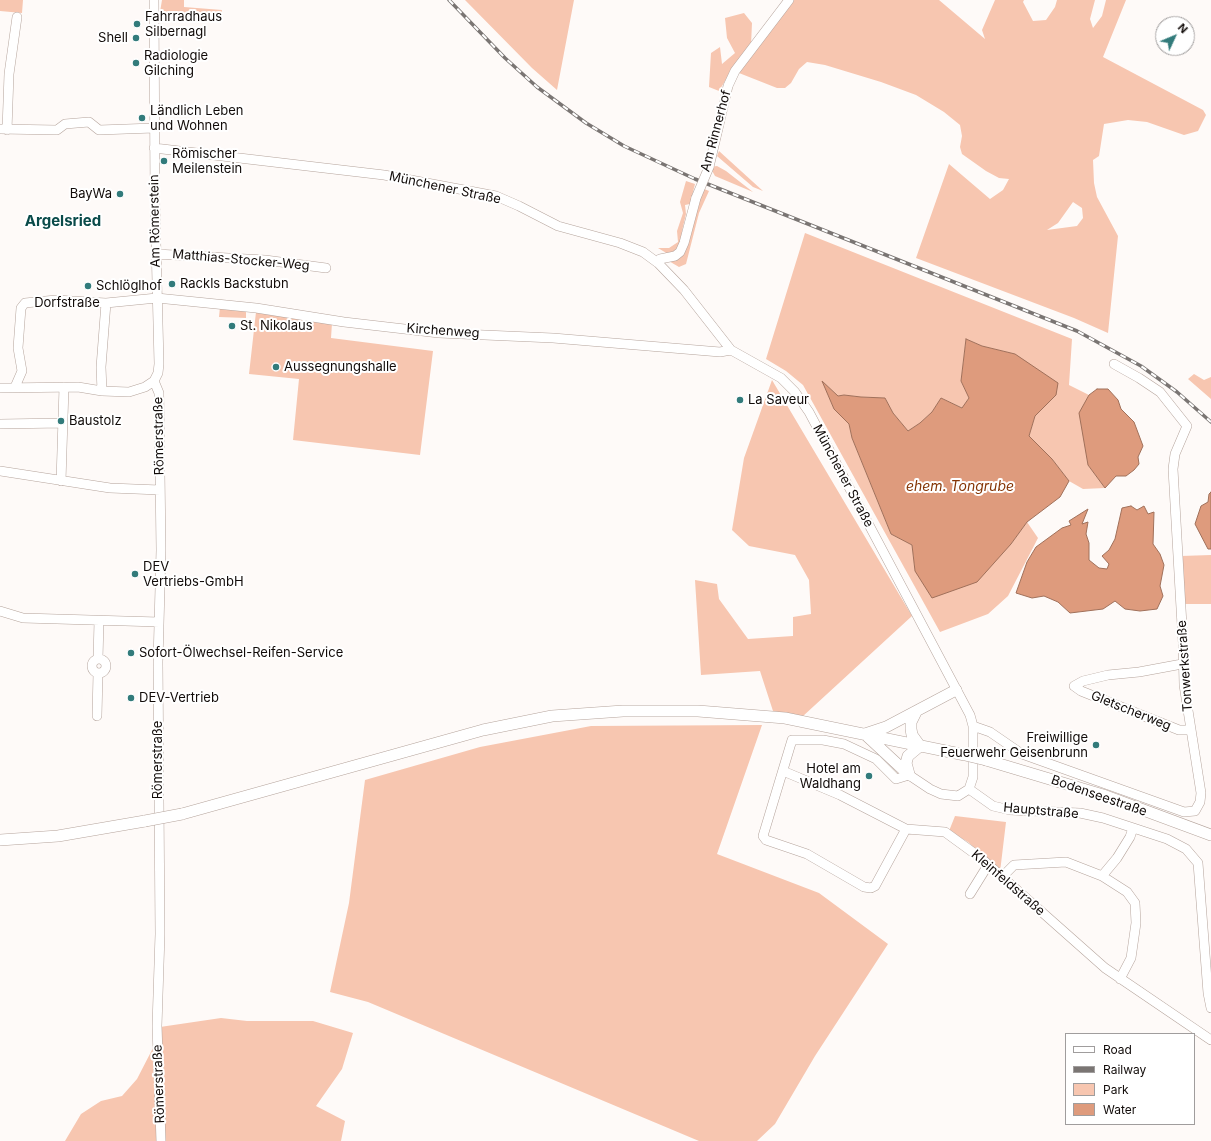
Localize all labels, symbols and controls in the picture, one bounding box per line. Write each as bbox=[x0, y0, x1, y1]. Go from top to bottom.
place label: Fahrradhaus Silbernagl bbox=[145, 9, 222, 40]
north arrow bbox=[1155, 16, 1195, 56]
marker: Fahrradhaus Silbernagl bbox=[132, 19, 142, 29]
text: N bbox=[1175, 20, 1191, 36]
place label: Shell bbox=[98, 30, 128, 46]
marker: Shell bbox=[131, 33, 141, 43]
place label: Radiologie Gilching bbox=[144, 48, 208, 79]
marker: Radiologie Gilching bbox=[131, 58, 141, 68]
street label: Am Rinnerhof bbox=[698, 88, 734, 174]
place label: Ländlich Leben und Wohnen bbox=[150, 103, 244, 134]
marker: Ländlich Leben und Wohnen bbox=[137, 113, 147, 123]
place label: Römischer Meilenstein bbox=[172, 146, 242, 177]
marker: Römischer Meilenstein bbox=[159, 156, 169, 166]
street label: Münchener Straße bbox=[388, 169, 502, 207]
street label: Am Römerstein bbox=[146, 174, 164, 268]
place label: BayWa bbox=[70, 186, 112, 202]
marker: BayWa bbox=[115, 189, 125, 199]
district label: Argelsried bbox=[25, 212, 101, 230]
street label: Matthias-Stocker-Weg bbox=[172, 246, 310, 274]
place label: Rackls Backstubn bbox=[180, 276, 289, 292]
place label: Schlöglhof bbox=[96, 278, 162, 294]
marker: Rackls Backstubn bbox=[167, 279, 177, 289]
marker: Schlöglhof bbox=[83, 281, 93, 291]
street label: Dorfstraße bbox=[34, 295, 100, 311]
place label: St. Nikolaus bbox=[240, 318, 313, 334]
marker: St. Nikolaus bbox=[227, 321, 237, 331]
street label: Kirchenweg bbox=[406, 321, 480, 341]
place label: Aussegnungshalle bbox=[284, 359, 397, 375]
marker: Aussegnungshalle bbox=[271, 362, 281, 372]
place label: La Saveur bbox=[748, 392, 809, 408]
marker: La Saveur bbox=[735, 395, 745, 405]
street label: Römerstraße bbox=[151, 397, 167, 475]
place label: Baustolz bbox=[69, 413, 122, 429]
marker: Baustolz bbox=[56, 416, 66, 426]
street label: Münchener Straße bbox=[809, 422, 877, 530]
water label: ehem. Tongrube bbox=[906, 479, 1014, 495]
place label: DEV Vertriebs-GmbH bbox=[143, 559, 244, 590]
marker: DEV Vertriebs-GmbH bbox=[130, 569, 140, 579]
street label: Tonwerkstraße bbox=[1174, 620, 1196, 712]
place label: Sofort-Ölwechsel-Reifen-Service bbox=[139, 645, 343, 661]
marker: Sofort-Ölwechsel-Reifen-Service bbox=[126, 648, 136, 658]
street label: Gletscherweg bbox=[1089, 688, 1173, 734]
place label: DEV-Vertrieb bbox=[139, 690, 219, 706]
marker: DEV-Vertrieb bbox=[126, 693, 136, 703]
street label: Römerstraße bbox=[150, 721, 166, 799]
place label: Freiwillige Feuerwehr Geisenbrunn bbox=[940, 730, 1088, 761]
marker: Freiwillige Feuerwehr Geisenbrunn bbox=[1091, 740, 1101, 750]
place label: Hotel am Waldhang bbox=[800, 761, 861, 792]
marker: Hotel am Waldhang bbox=[864, 771, 874, 781]
street label: Bodenseestraße bbox=[1049, 772, 1149, 820]
street label: Hauptstraße bbox=[1003, 800, 1079, 822]
street label: Kleinfeldstraße bbox=[968, 847, 1048, 919]
legend bbox=[1065, 1033, 1195, 1125]
text: Road bbox=[1103, 1042, 1132, 1057]
street label: Römerstraße bbox=[150, 1044, 168, 1124]
text: Railway bbox=[1103, 1062, 1146, 1077]
text: Park bbox=[1103, 1082, 1129, 1097]
text: Water bbox=[1103, 1102, 1136, 1117]

